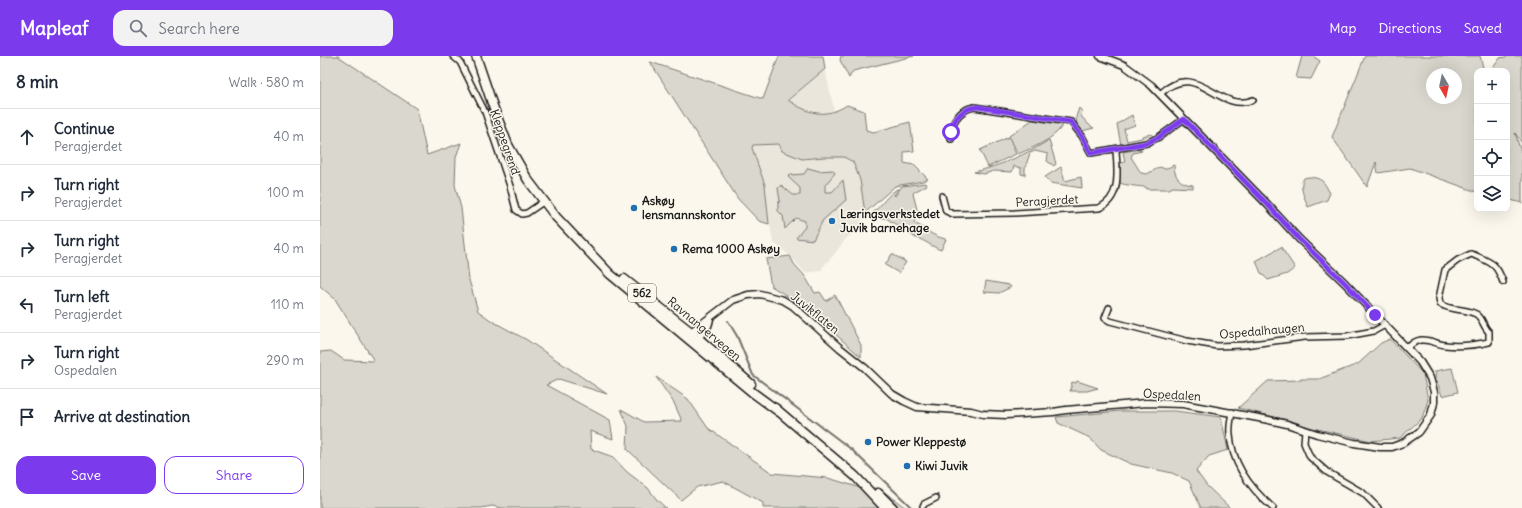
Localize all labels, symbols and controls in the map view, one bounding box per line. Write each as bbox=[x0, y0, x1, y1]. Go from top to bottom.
search box bbox=[113, 10, 393, 46]
text: Mapleaf bbox=[20, 16, 89, 40]
icon: search bbox=[127, 17, 149, 39]
text: Search here bbox=[159, 19, 240, 38]
text: Map bbox=[1329, 19, 1356, 37]
text: Directions bbox=[1378, 19, 1442, 37]
text: Saved bbox=[1464, 19, 1502, 37]
north arrow bbox=[1426, 68, 1462, 104]
map controls bbox=[1474, 68, 1510, 212]
button: + bbox=[1474, 68, 1510, 104]
text: 8 min bbox=[16, 71, 58, 93]
text: Walk · 580 m bbox=[229, 74, 304, 91]
button: − bbox=[1474, 104, 1510, 140]
street label: Kleppegrend bbox=[487, 107, 524, 177]
text: Continue bbox=[54, 119, 115, 138]
route start bbox=[942, 123, 960, 141]
icon: ahead bbox=[16, 126, 38, 148]
text: 40 m bbox=[273, 128, 304, 145]
text: Peragjerdet bbox=[54, 138, 122, 155]
button: locate bbox=[1474, 140, 1510, 176]
text: Turn right bbox=[54, 175, 119, 194]
button: layers bbox=[1474, 176, 1510, 212]
icon: right bbox=[16, 182, 38, 204]
text: 100 m bbox=[267, 184, 304, 201]
street label: Peragjerdet bbox=[1015, 191, 1079, 210]
place label: Askøy lensmannskontor bbox=[642, 193, 736, 222]
text: Peragjerdet bbox=[54, 194, 122, 211]
marker: Askøy lensmannskontor bbox=[629, 203, 639, 213]
place label: Læringsverkstedet Juvik barnehage bbox=[840, 206, 941, 236]
marker: Læringsverkstedet Juvik barnehage bbox=[827, 216, 837, 226]
text: Turn right bbox=[54, 231, 119, 250]
icon: right bbox=[16, 238, 38, 260]
text: 40 m bbox=[273, 240, 304, 257]
place label: Rema 1000 Askøy bbox=[682, 241, 780, 257]
marker: Rema 1000 Askøy bbox=[669, 244, 679, 254]
text: Peragjerdet bbox=[54, 250, 122, 267]
road number: 562 bbox=[628, 284, 656, 302]
text: Turn left bbox=[54, 287, 109, 306]
street label: Juvikflaten bbox=[788, 288, 843, 337]
street label: Ravnangervegen bbox=[664, 293, 744, 364]
icon: left bbox=[16, 294, 38, 316]
text: 110 m bbox=[271, 296, 304, 313]
text: Peragjerdet bbox=[54, 306, 122, 323]
route end bbox=[1366, 306, 1384, 324]
street label: Ospedalhaugen bbox=[1219, 319, 1305, 342]
text: Turn right bbox=[54, 343, 119, 362]
icon: right bbox=[16, 350, 38, 372]
text: 290 m bbox=[266, 352, 304, 369]
text: Ospedalen bbox=[54, 362, 117, 379]
street label: Ospedalen bbox=[1143, 385, 1201, 404]
icon: arrive bbox=[16, 406, 38, 428]
text: Arrive at destination bbox=[54, 407, 190, 426]
place label: Power Kleppestø bbox=[876, 434, 967, 450]
marker: Power Kleppestø bbox=[863, 437, 873, 447]
button: Save bbox=[16, 456, 156, 494]
button: Share bbox=[164, 456, 304, 494]
place label: Kiwi Juvik bbox=[915, 458, 968, 473]
marker: Kiwi Juvik bbox=[902, 461, 912, 471]

